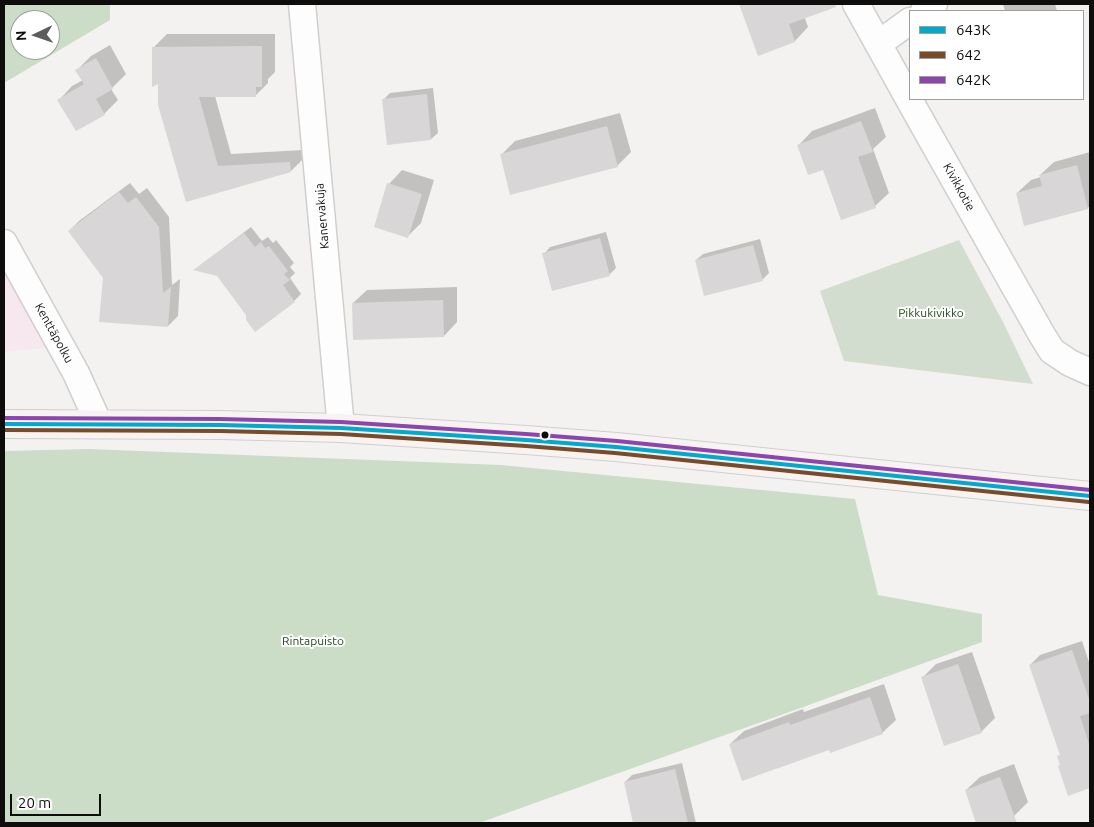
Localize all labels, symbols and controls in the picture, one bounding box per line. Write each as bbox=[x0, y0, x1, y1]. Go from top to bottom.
north arrow bbox=[10, 10, 60, 60]
legend bbox=[909, 10, 1084, 100]
text: 643K bbox=[956, 21, 991, 38]
text: N bbox=[13, 30, 29, 41]
text: 642 bbox=[956, 46, 981, 63]
text: 642K bbox=[956, 71, 991, 88]
street label: Kivikkotie bbox=[940, 161, 978, 213]
street label: Kanervakuja bbox=[312, 183, 332, 249]
street label: Kenttäpolku bbox=[32, 301, 76, 365]
park label: Pikkukivikko bbox=[898, 306, 964, 320]
unlabelled marker bbox=[540, 430, 550, 440]
park label: Rintapuisto bbox=[282, 634, 344, 648]
scale bar bbox=[12, 784, 104, 816]
text: 20 m bbox=[18, 794, 51, 811]

